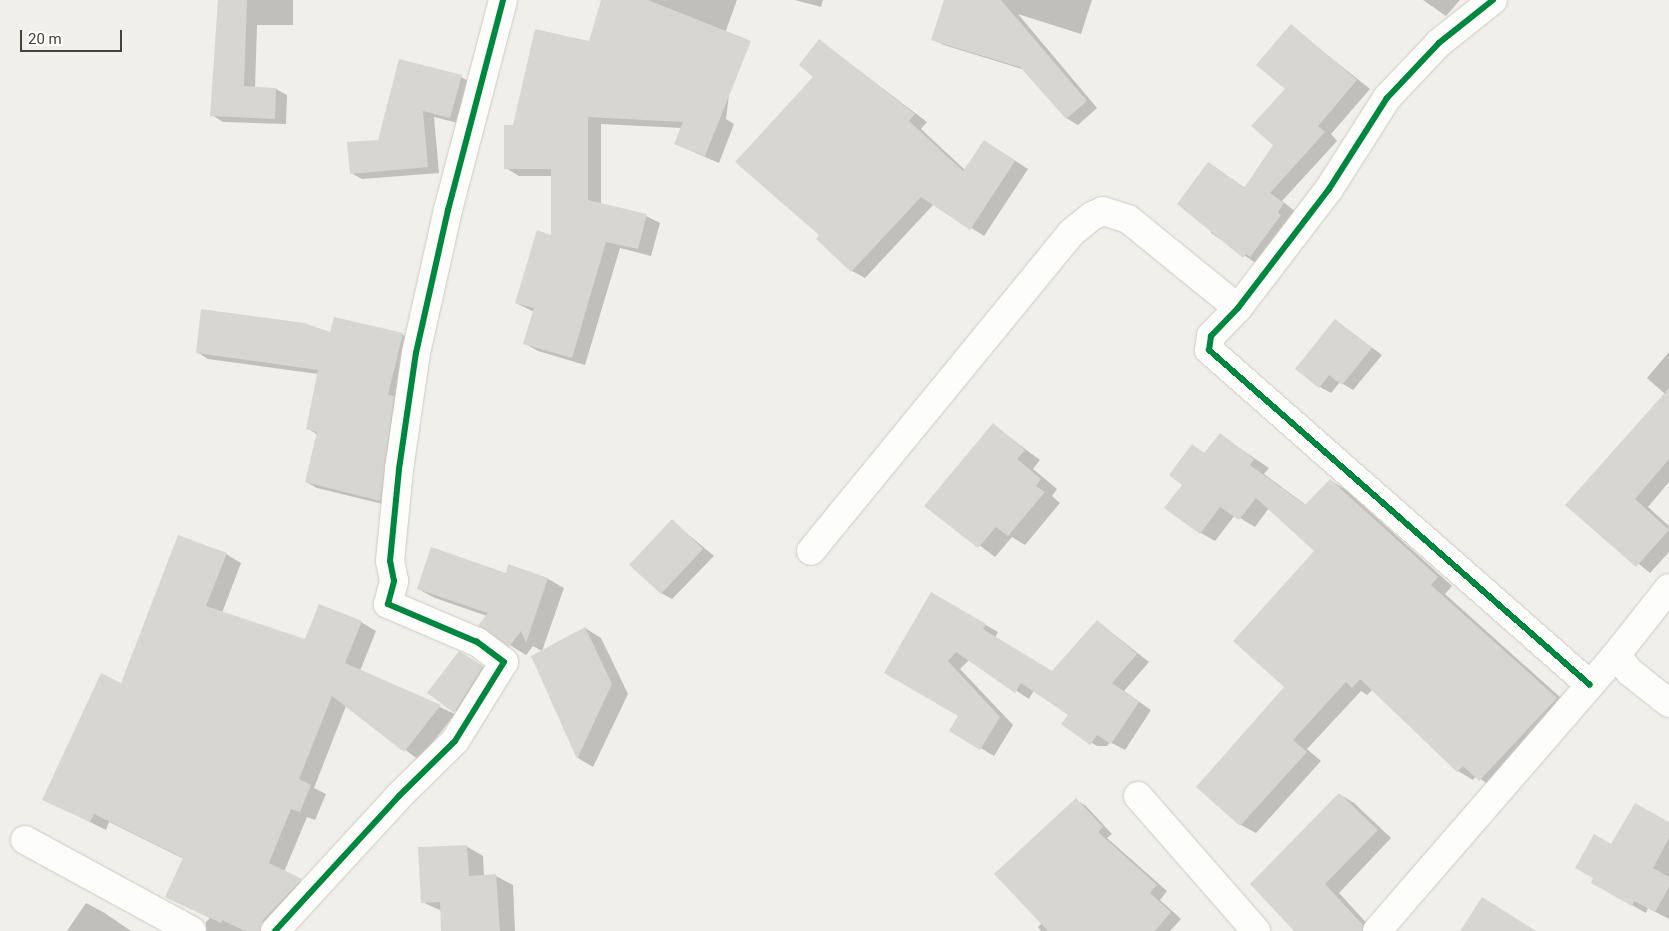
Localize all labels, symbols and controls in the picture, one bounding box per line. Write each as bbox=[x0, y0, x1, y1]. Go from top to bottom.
scale bar bbox=[22, 20, 125, 52]
text: 20 m bbox=[28, 30, 62, 48]

